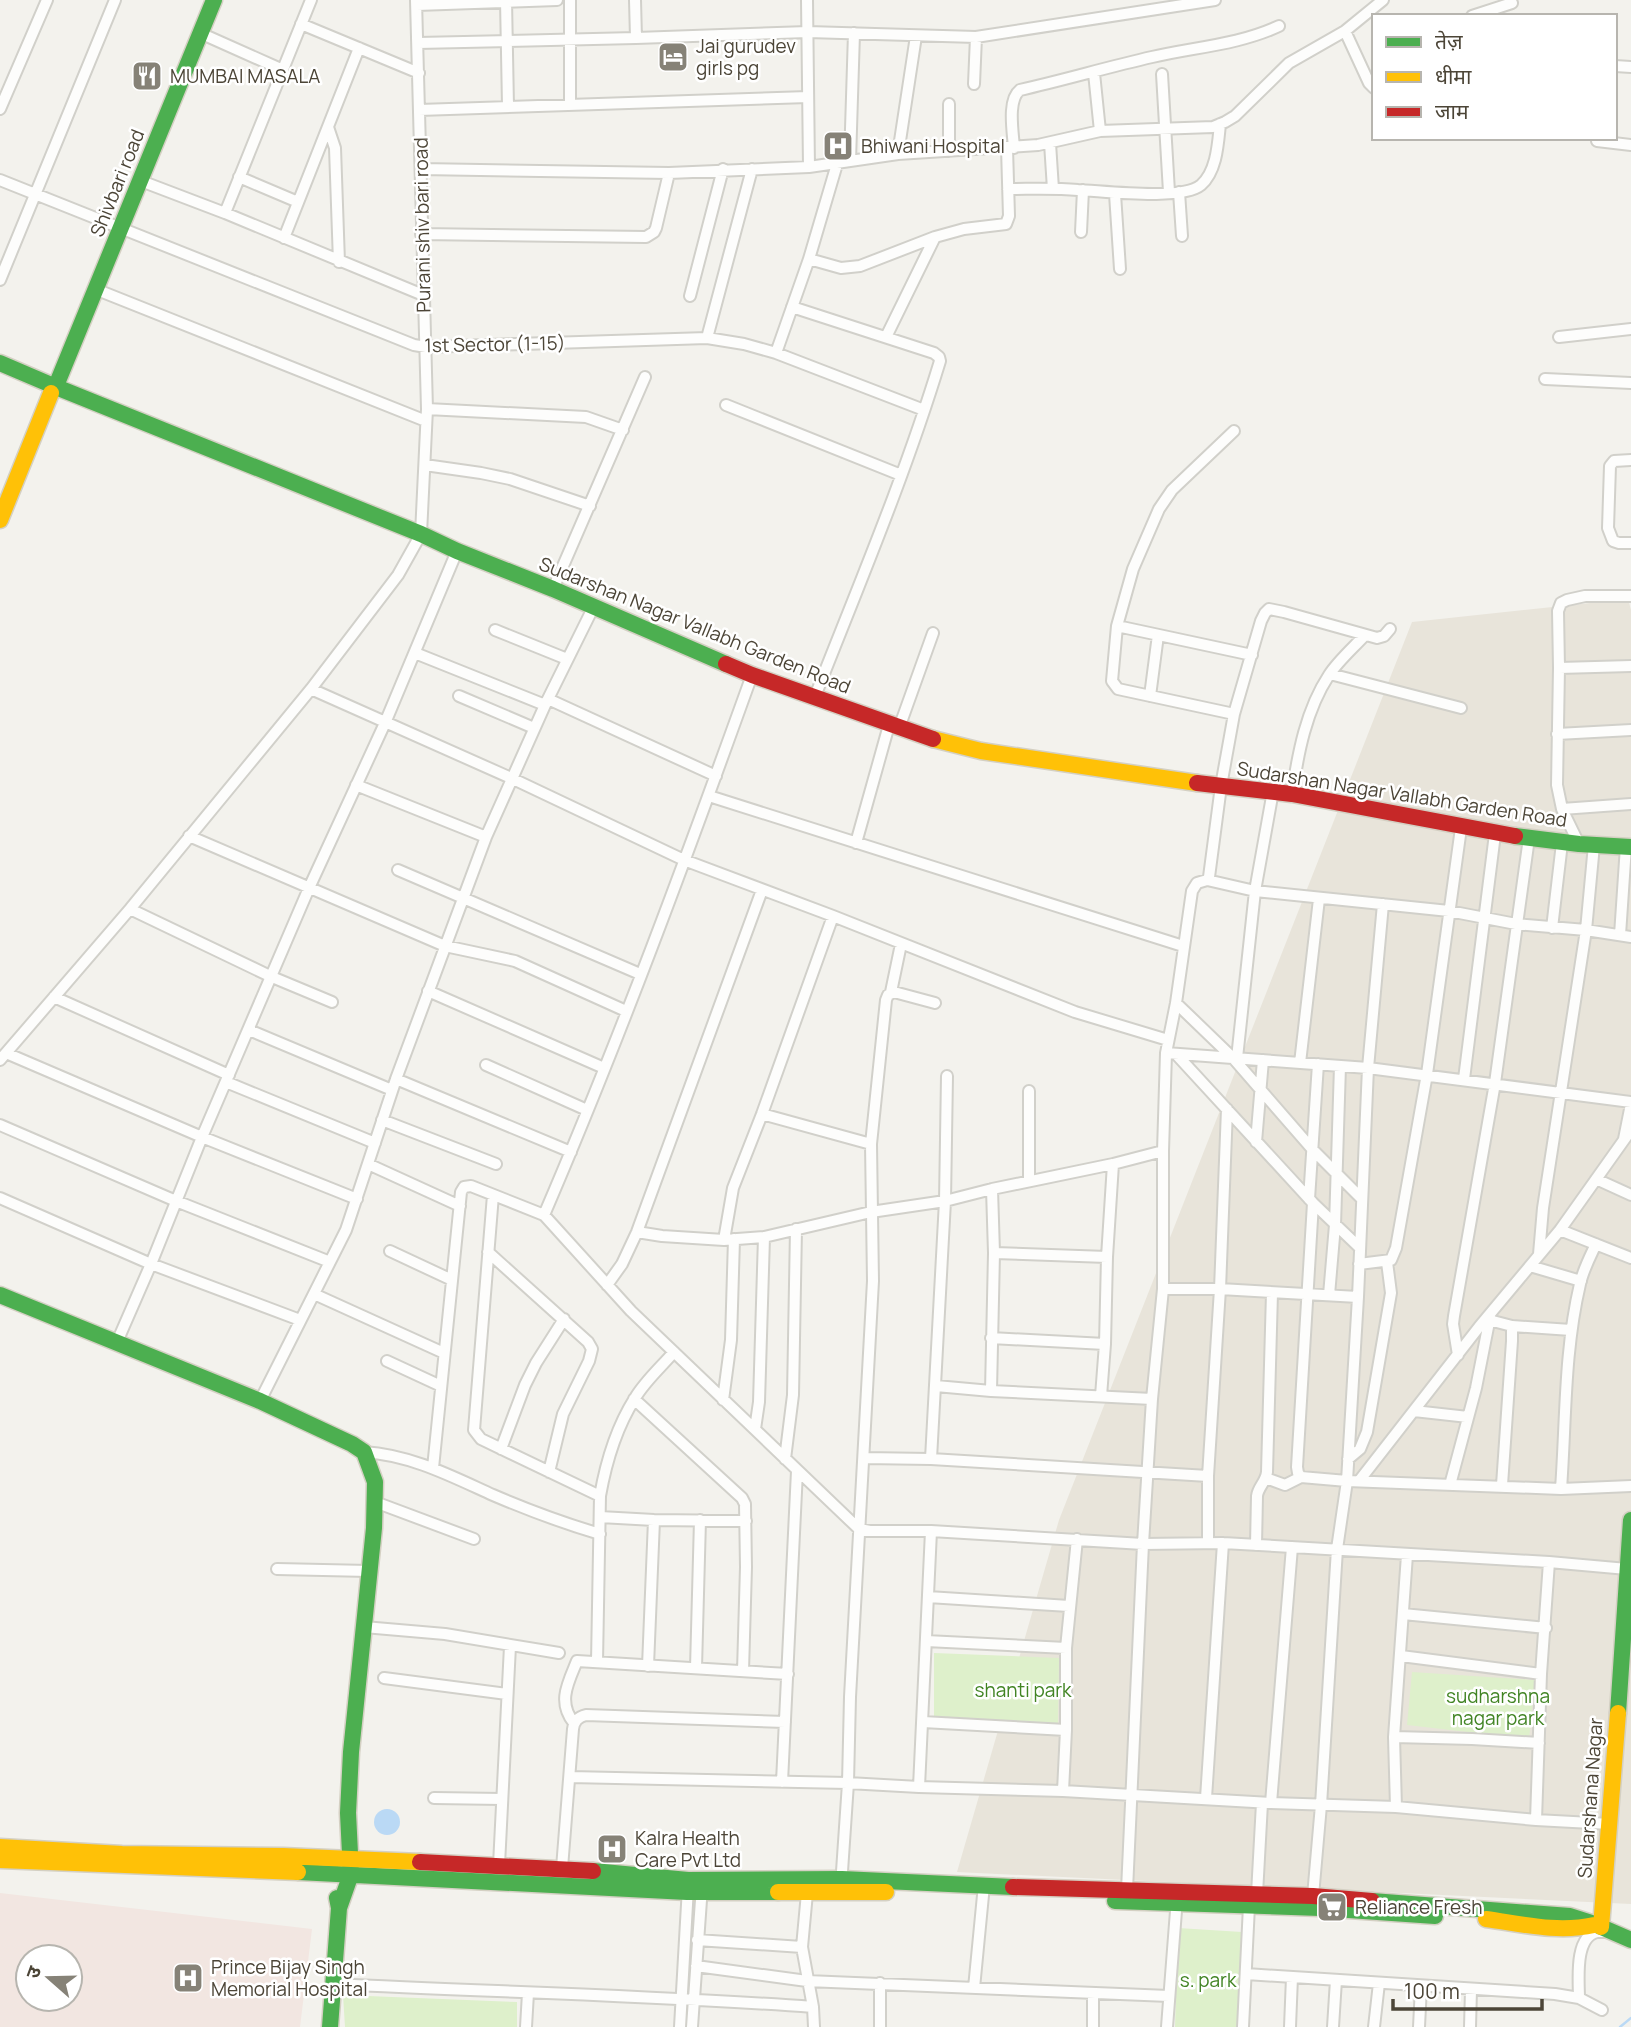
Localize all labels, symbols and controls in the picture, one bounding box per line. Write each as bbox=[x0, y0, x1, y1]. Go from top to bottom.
legend bbox=[1372, 14, 1617, 140]
text: तेज़ bbox=[1435, 27, 1463, 55]
place label: Jai gurudev girls pg bbox=[696, 33, 796, 81]
hotel icon: Jai gurudev girls pg bbox=[656, 40, 690, 74]
restaurant icon: MUMBAI MASALA bbox=[130, 59, 164, 93]
text: धीमा bbox=[1435, 62, 1472, 90]
place label: MUMBAI MASALA bbox=[170, 63, 320, 89]
text: जाम bbox=[1435, 97, 1469, 125]
street label: Shivbari road bbox=[84, 125, 150, 241]
hospital icon: Bhiwani Hospital bbox=[821, 129, 855, 163]
place label: Bhiwani Hospital bbox=[861, 133, 1005, 159]
street label: Purani shiv bari road bbox=[407, 137, 437, 313]
street label: 1st Sector (1-15) bbox=[424, 330, 566, 358]
street label: Sudarshan Nagar Vallabh Garden Road bbox=[535, 550, 855, 700]
street label: Sudarshan Nagar Vallabh Garden Road bbox=[1235, 755, 1569, 833]
park label: shanti park bbox=[974, 1677, 1072, 1703]
park label: sudharshna nagar park bbox=[1446, 1683, 1550, 1731]
street label: Sudarshana Nagar bbox=[1571, 1717, 1609, 1879]
place label: Kalra Health Care Pvt Ltd bbox=[635, 1825, 741, 1873]
hospital icon: Kalra Health Care Pvt Ltd bbox=[595, 1832, 629, 1866]
supermarket icon: Reliance Fresh bbox=[1315, 1890, 1349, 1924]
place label: Reliance Fresh bbox=[1355, 1894, 1482, 1920]
north arrow bbox=[14, 1943, 84, 2013]
place label: Prince Bijay Singh Memorial Hospital bbox=[211, 1954, 368, 2002]
hospital icon: Prince Bijay Singh Memorial Hospital bbox=[171, 1961, 205, 1995]
text: उ bbox=[19, 1962, 47, 1982]
park label: s. park bbox=[1180, 1967, 1237, 1993]
scale bar bbox=[1393, 1968, 1542, 2012]
text: 100 m bbox=[1404, 1977, 1460, 2005]

